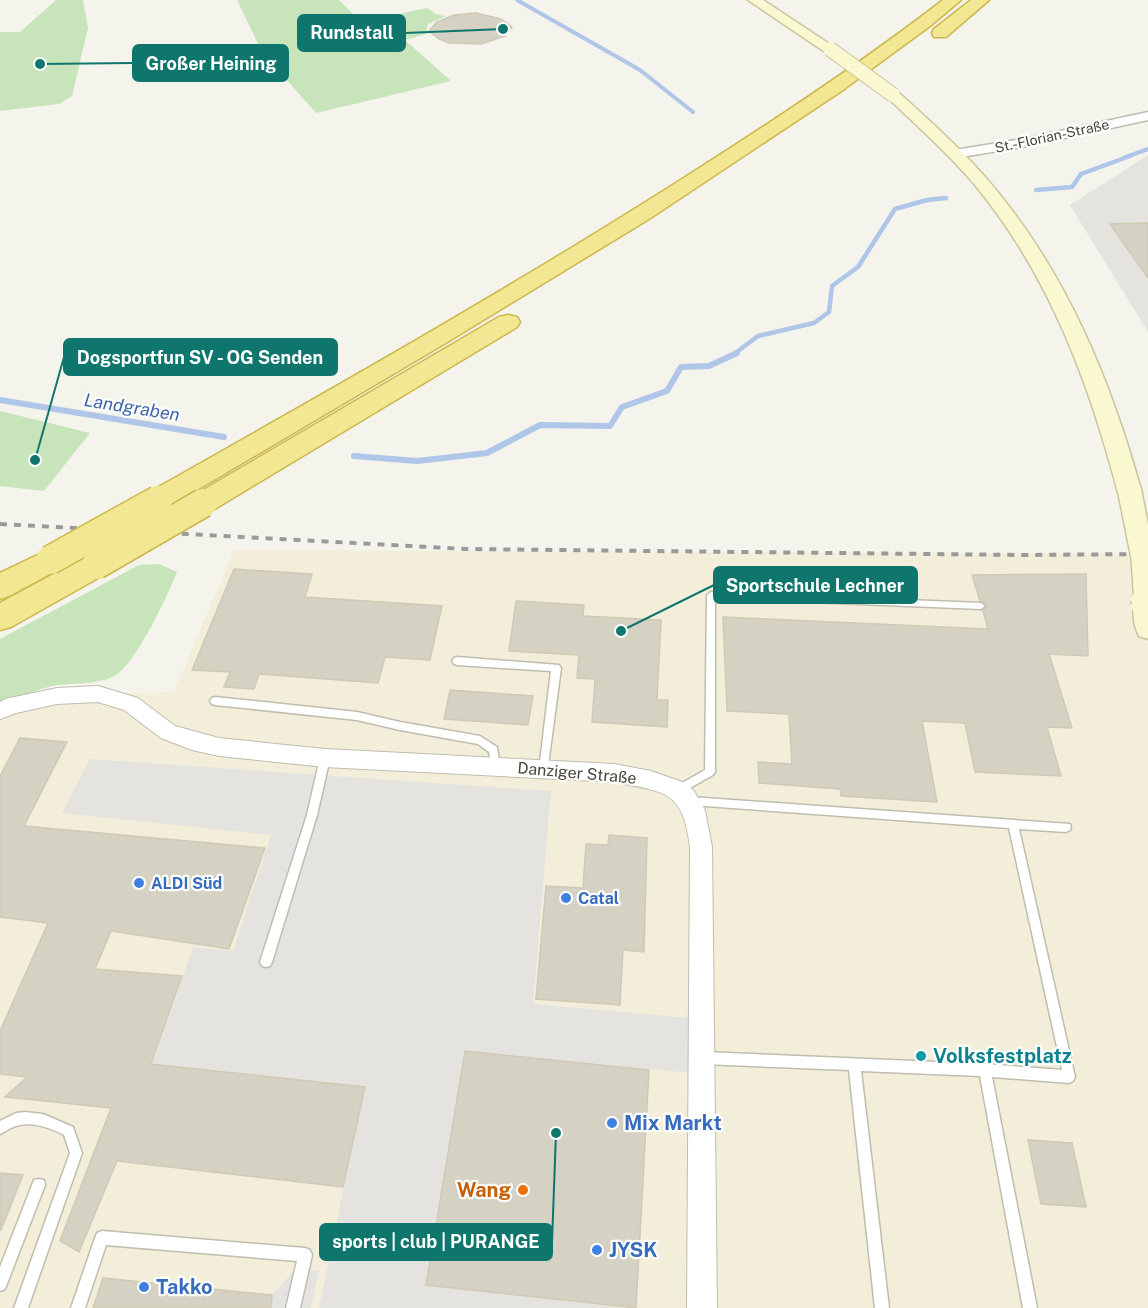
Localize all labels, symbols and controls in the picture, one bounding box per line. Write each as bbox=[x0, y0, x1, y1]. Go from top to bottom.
callout: Rundstall bbox=[298, 15, 405, 51]
text: Rundstall bbox=[310, 22, 394, 43]
callout: Großer Heining bbox=[133, 45, 288, 81]
text: Großer Heining bbox=[146, 53, 276, 74]
street label: St.-Florian-Straße bbox=[993, 116, 1111, 156]
callout: Dogsportfun SV - OG Senden bbox=[64, 339, 337, 375]
text: Dogsportfun SV - OG Senden bbox=[77, 347, 323, 368]
water label: Landgraben bbox=[83, 389, 181, 425]
callout: Sportschule Lechner bbox=[714, 567, 917, 603]
text: Sportschule Lechner bbox=[726, 575, 905, 596]
street label: Danziger Straße bbox=[517, 758, 637, 788]
place label: ALDI Süd bbox=[151, 874, 222, 893]
marker: ALDI Süd bbox=[132, 876, 146, 890]
place label: Catal bbox=[578, 889, 619, 908]
marker: Catal bbox=[559, 891, 573, 905]
place label: Volksfestplatz bbox=[933, 1044, 1072, 1068]
marker: Volksfestplatz bbox=[914, 1049, 928, 1063]
place label: Mix Markt bbox=[624, 1111, 722, 1135]
marker: Mix Markt bbox=[605, 1116, 619, 1130]
place label: Wang bbox=[457, 1178, 511, 1202]
marker: Wang bbox=[516, 1183, 530, 1197]
callout: sports | club | PURANGE bbox=[320, 1224, 552, 1260]
text: sports | club | PURANGE bbox=[332, 1231, 540, 1252]
place label: JYSK bbox=[609, 1238, 658, 1262]
marker: JYSK bbox=[590, 1243, 604, 1257]
place label: Takko bbox=[156, 1275, 213, 1299]
marker: Takko bbox=[137, 1280, 151, 1294]

